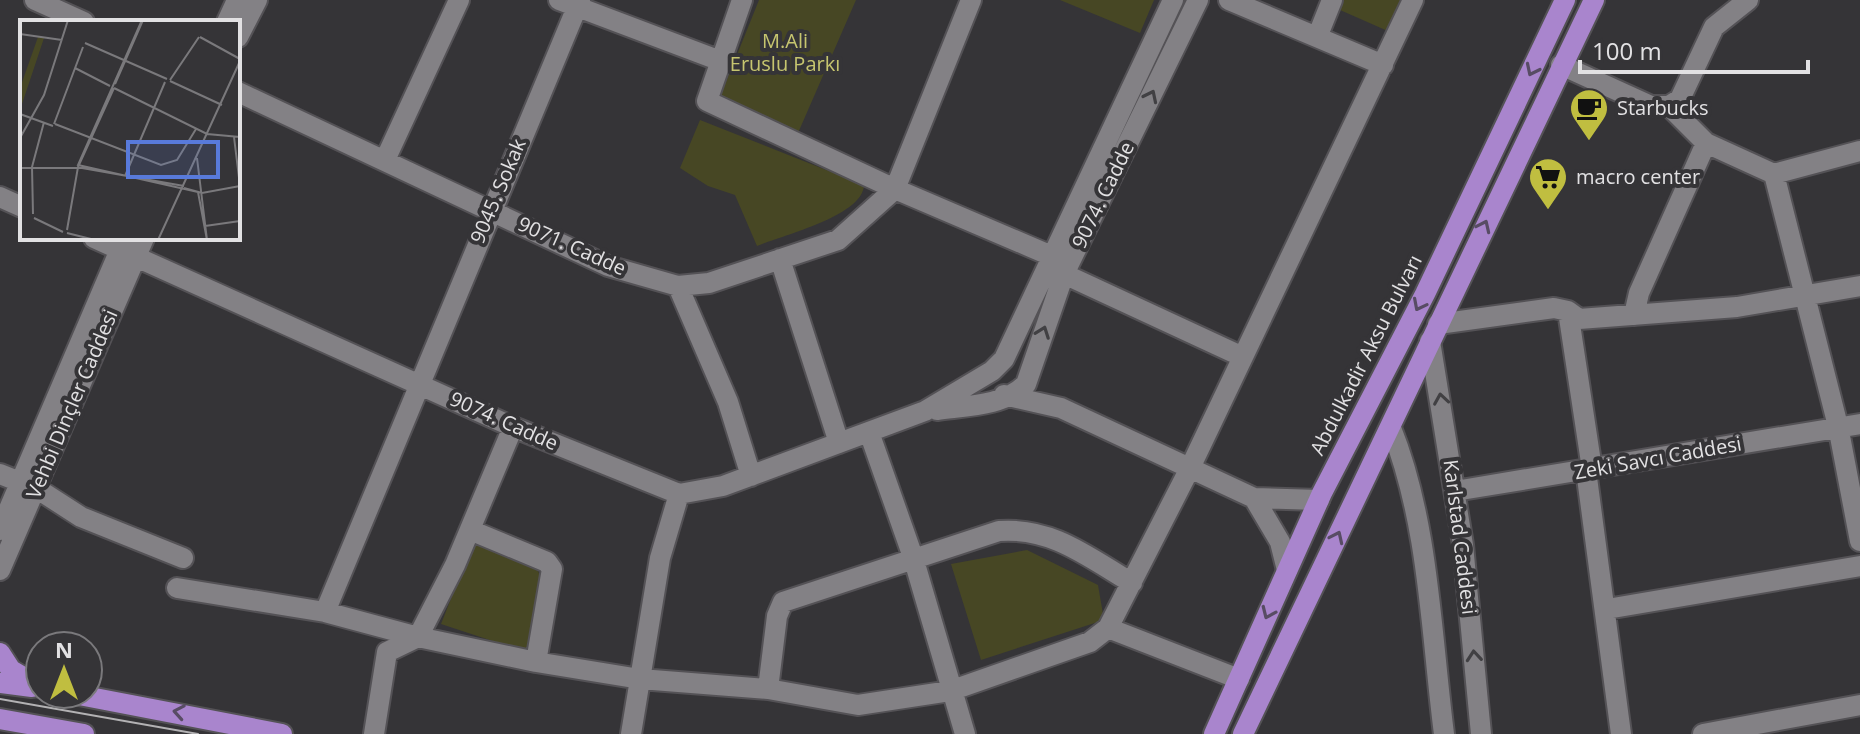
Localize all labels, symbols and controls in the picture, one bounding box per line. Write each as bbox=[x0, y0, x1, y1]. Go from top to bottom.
inset map bbox=[20, 20, 240, 240]
scale bar bbox=[1580, 24, 1808, 74]
park label: M.Ali Eruslu Parkı bbox=[730, 27, 840, 77]
text: 100 m bbox=[1592, 34, 1662, 67]
one-way arrow bbox=[1526, 62, 1542, 77]
cafe icon: Starbucks bbox=[1568, 87, 1610, 142]
one-way arrow bbox=[1141, 90, 1157, 104]
place label: Starbucks bbox=[1617, 94, 1709, 121]
street label: 9045. Sokak bbox=[463, 134, 532, 247]
street label: 9074. Cadde bbox=[1065, 137, 1140, 253]
supermarket icon: macro center bbox=[1527, 156, 1569, 211]
place label: macro center bbox=[1576, 163, 1700, 190]
street label: 9071. Cadde bbox=[514, 210, 631, 281]
one-way arrow bbox=[1474, 220, 1490, 235]
street label: Abdulkadir Aksu Bulvarı bbox=[1303, 250, 1428, 460]
one-way arrow bbox=[1414, 296, 1429, 311]
street label: Vehbi Dinçler Caddesi bbox=[19, 305, 124, 502]
one-way arrow bbox=[1033, 326, 1050, 340]
street label: 9074. Cadde bbox=[446, 385, 563, 456]
one-way arrow bbox=[1433, 392, 1450, 405]
street label: Zeki Savcı Caddesi bbox=[1572, 430, 1744, 486]
street label: Karlstad Caddesi bbox=[1438, 458, 1483, 616]
one-way arrow bbox=[1327, 531, 1343, 545]
one-way arrow bbox=[1262, 605, 1278, 620]
north arrow bbox=[24, 630, 104, 710]
text: N bbox=[55, 634, 73, 664]
one-way arrow bbox=[1466, 649, 1483, 662]
one-way arrow bbox=[172, 704, 186, 721]

